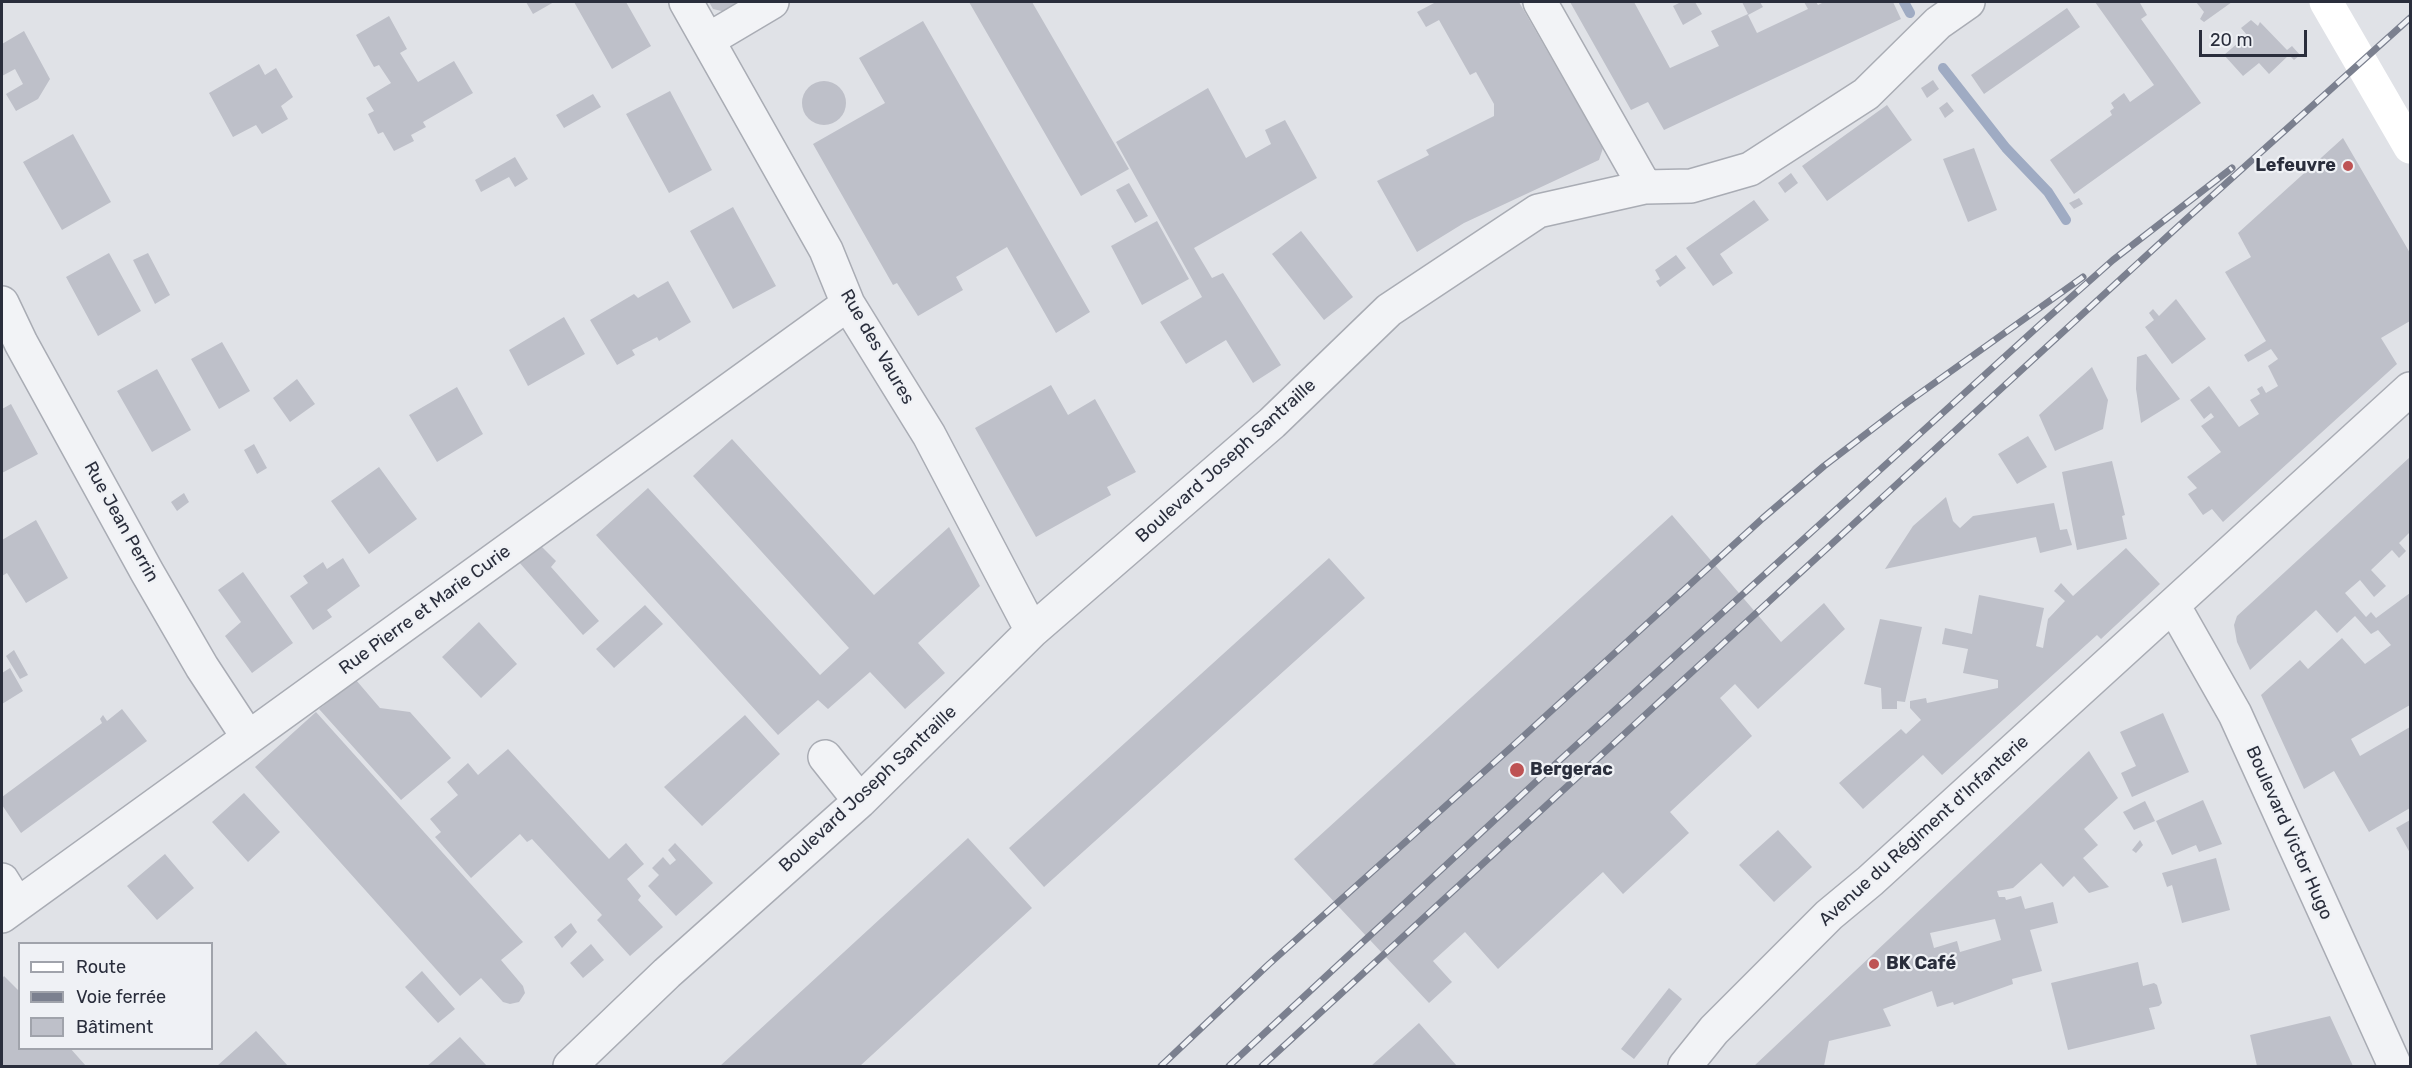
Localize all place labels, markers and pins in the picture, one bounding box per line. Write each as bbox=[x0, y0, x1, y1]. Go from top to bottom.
place label: Lefeuvre bbox=[2255, 155, 2336, 177]
marker: Lefeuvre bbox=[2341, 159, 2355, 173]
place label: Bergerac bbox=[1530, 759, 1613, 781]
marker: Bergerac bbox=[1508, 761, 1526, 779]
place label: BK Café bbox=[1886, 953, 1956, 975]
marker: BK Café bbox=[1867, 957, 1881, 971]

